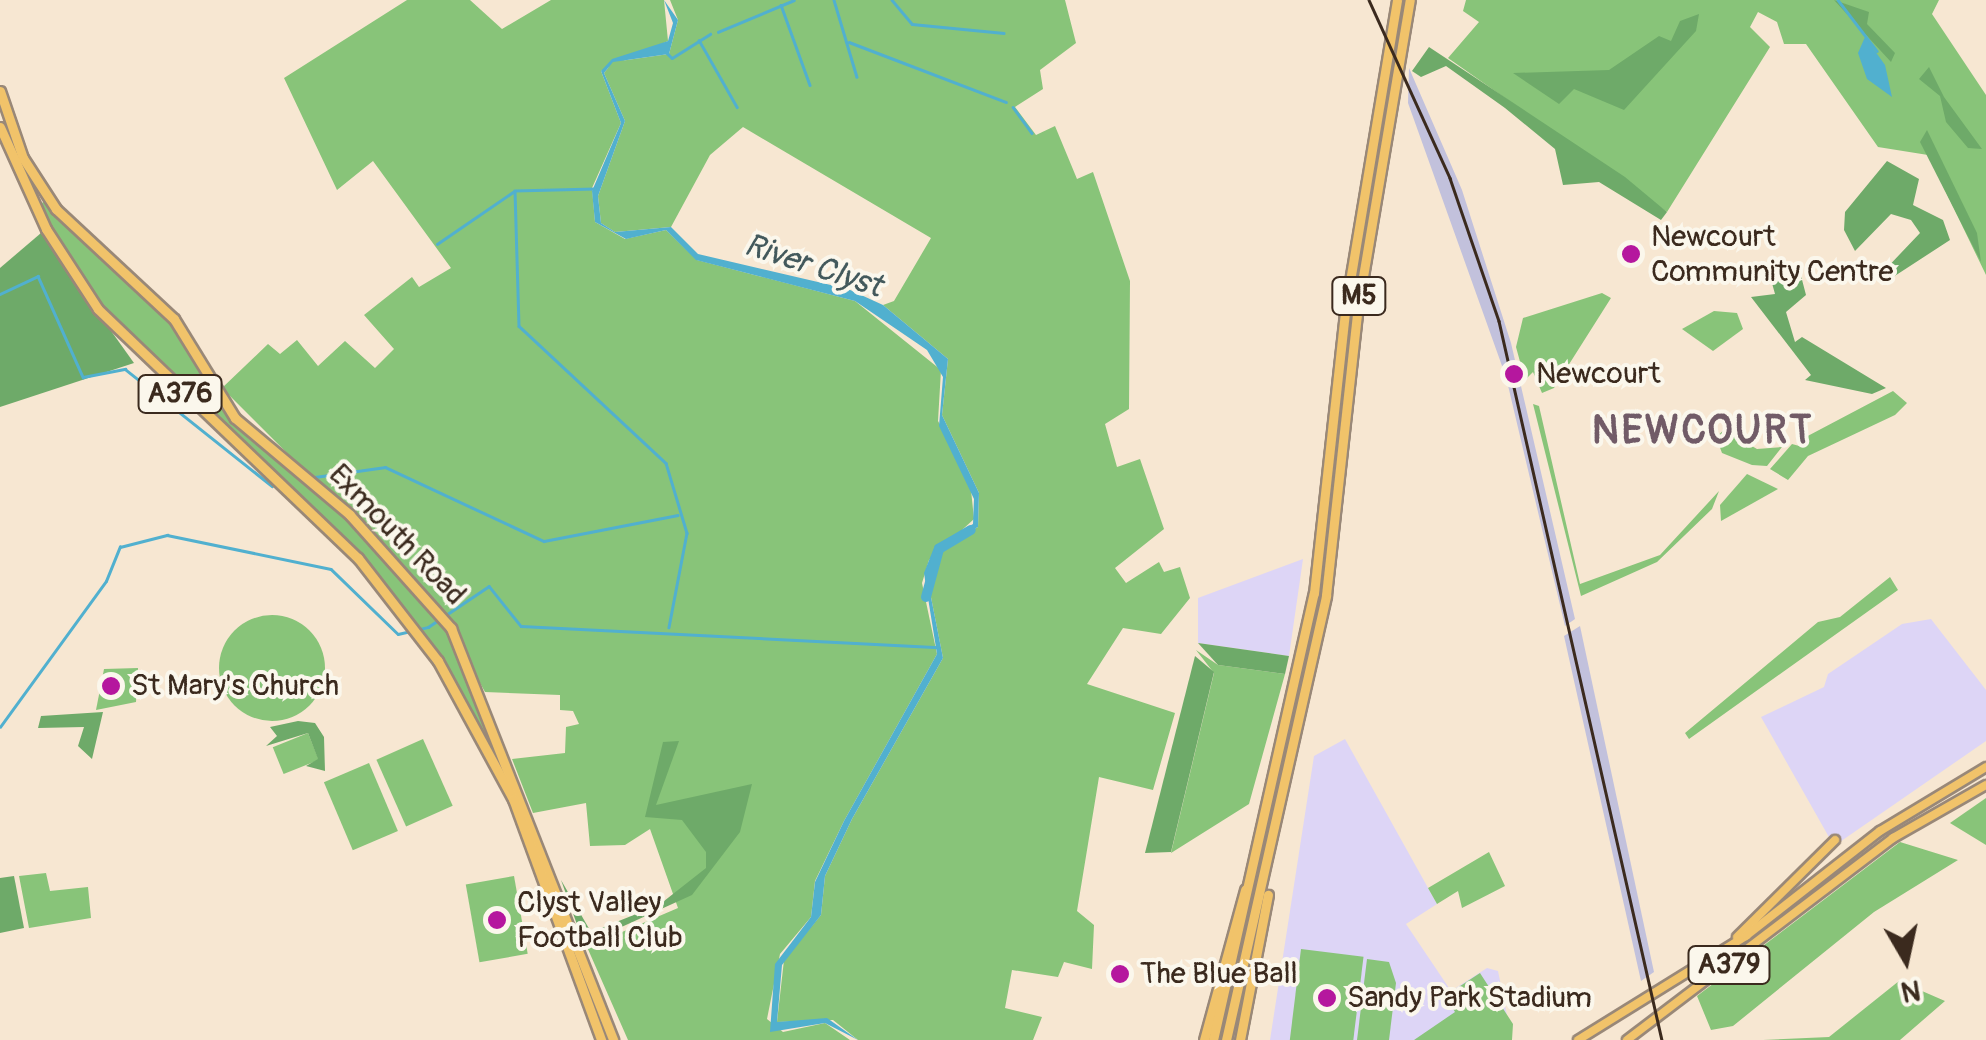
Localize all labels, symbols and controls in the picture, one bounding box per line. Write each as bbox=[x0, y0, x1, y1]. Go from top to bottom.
place label: Newcourt Community Centre bbox=[1651, 219, 1893, 290]
water label: River Clyst bbox=[740, 226, 886, 306]
marker: Newcourt Community Centre bbox=[1620, 243, 1642, 265]
road number: M5 bbox=[1329, 273, 1389, 319]
place label: Newcourt bbox=[1536, 356, 1661, 392]
marker: Newcourt bbox=[1501, 361, 1527, 387]
road number: A376 bbox=[138, 371, 222, 417]
district label: NEWCOURT bbox=[1592, 407, 1814, 455]
street label: Exmouth Road bbox=[321, 457, 473, 613]
place label: St Mary's Church bbox=[131, 668, 339, 704]
marker: St Mary's Church bbox=[100, 675, 122, 697]
place label: Clyst Valley Football Club bbox=[517, 885, 683, 956]
marker: Clyst Valley Football Club bbox=[486, 909, 508, 931]
north arrow bbox=[1856, 910, 1956, 1010]
road number: A379 bbox=[1686, 942, 1772, 988]
place label: The Blue Ball bbox=[1140, 956, 1298, 992]
marker: The Blue Ball bbox=[1109, 963, 1131, 985]
text: N bbox=[1899, 971, 1923, 1009]
place label: Sandy Park Stadium bbox=[1347, 980, 1592, 1016]
marker: Sandy Park Stadium bbox=[1316, 987, 1338, 1009]

